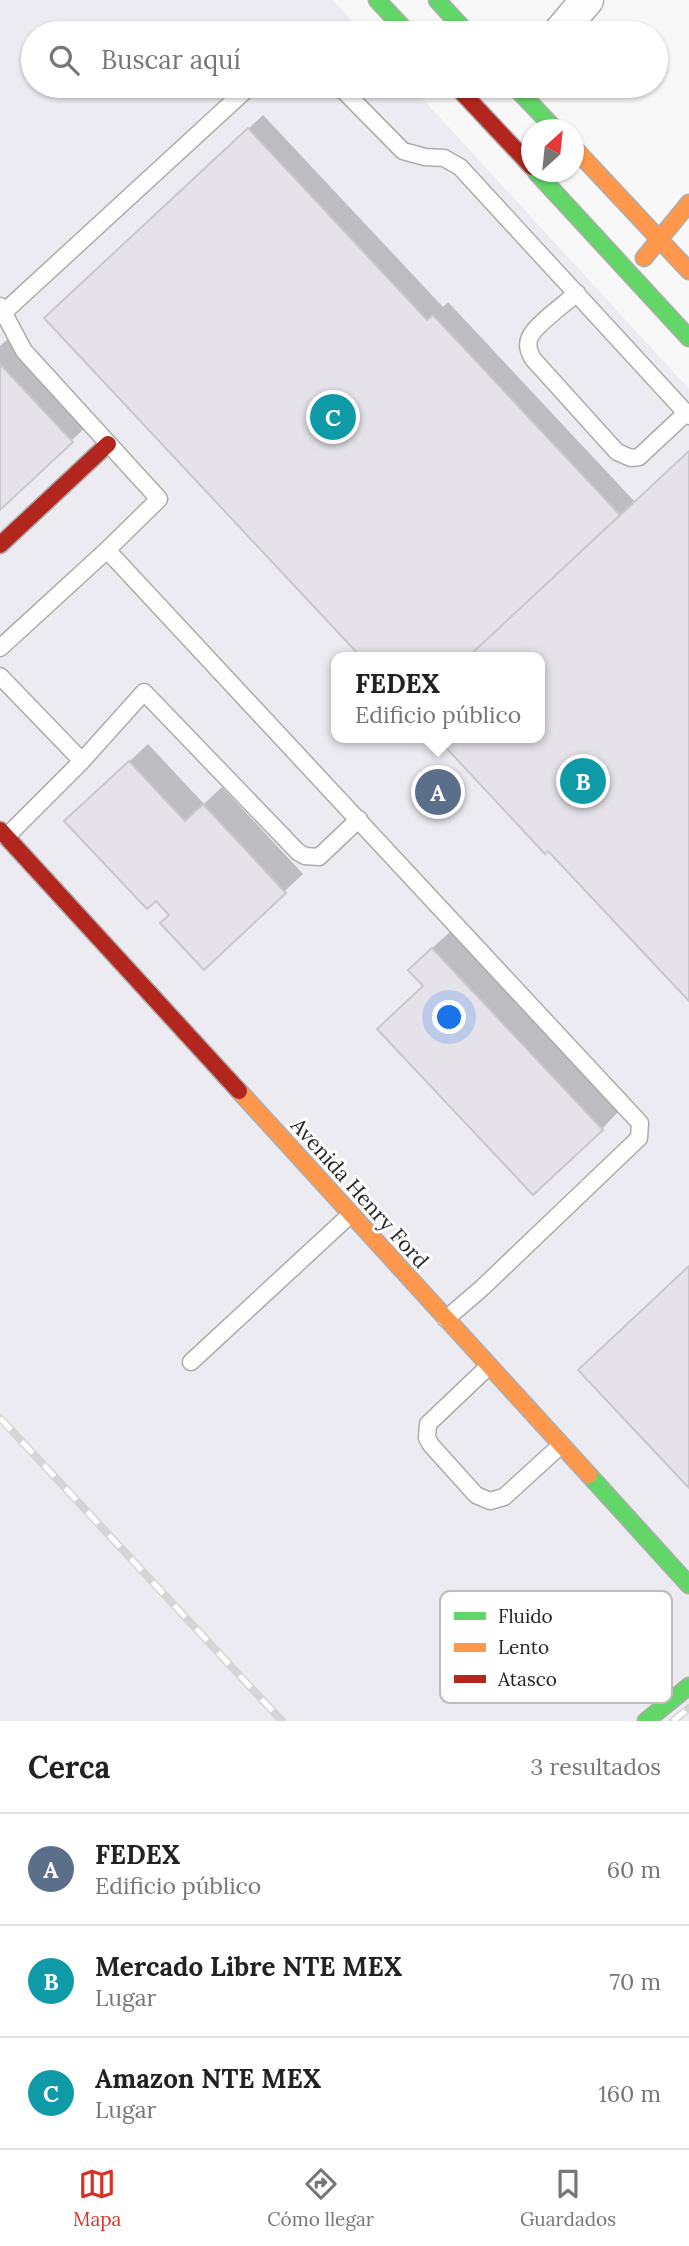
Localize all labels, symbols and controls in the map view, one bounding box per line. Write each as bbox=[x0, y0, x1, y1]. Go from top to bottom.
search box bbox=[21, 21, 668, 98]
icon: search bbox=[45, 41, 83, 79]
text: Buscar aquí bbox=[101, 43, 241, 76]
north arrow bbox=[521, 119, 584, 182]
pin: C bbox=[310, 391, 356, 443]
popup bbox=[331, 652, 545, 743]
text: FEDEX bbox=[355, 667, 440, 700]
text: Edificio público bbox=[355, 700, 521, 729]
pin: B bbox=[560, 755, 606, 807]
pin: A bbox=[415, 766, 461, 818]
your location bbox=[432, 1000, 466, 1034]
street label: Avenida Henry Ford bbox=[285, 1111, 435, 1274]
legend bbox=[440, 1591, 672, 1703]
text: Fluido bbox=[498, 1604, 553, 1628]
text: Lento bbox=[498, 1635, 549, 1659]
text: Atasco bbox=[497, 1667, 557, 1691]
text: Cerca bbox=[28, 1748, 110, 1786]
text: 3 resultados bbox=[531, 1752, 661, 1781]
text: FEDEX bbox=[95, 1838, 180, 1871]
text: A bbox=[43, 1855, 59, 1884]
text: 60 m bbox=[607, 1855, 661, 1884]
text: Edificio público bbox=[95, 1871, 261, 1900]
text: Mercado Libre NTE MEX bbox=[95, 1950, 402, 1983]
text: B bbox=[43, 1967, 59, 1996]
text: 70 m bbox=[610, 1967, 661, 1996]
text: Lugar bbox=[95, 1983, 157, 2012]
text: Amazon NTE MEX bbox=[95, 2062, 321, 2095]
text: C bbox=[43, 2079, 59, 2108]
text: 160 m bbox=[598, 2079, 661, 2108]
text: Lugar bbox=[95, 2095, 157, 2124]
tab: Mapa bbox=[73, 2165, 121, 2231]
tab: Cómo llegar bbox=[267, 2165, 374, 2231]
tab: Guardados bbox=[520, 2165, 616, 2231]

